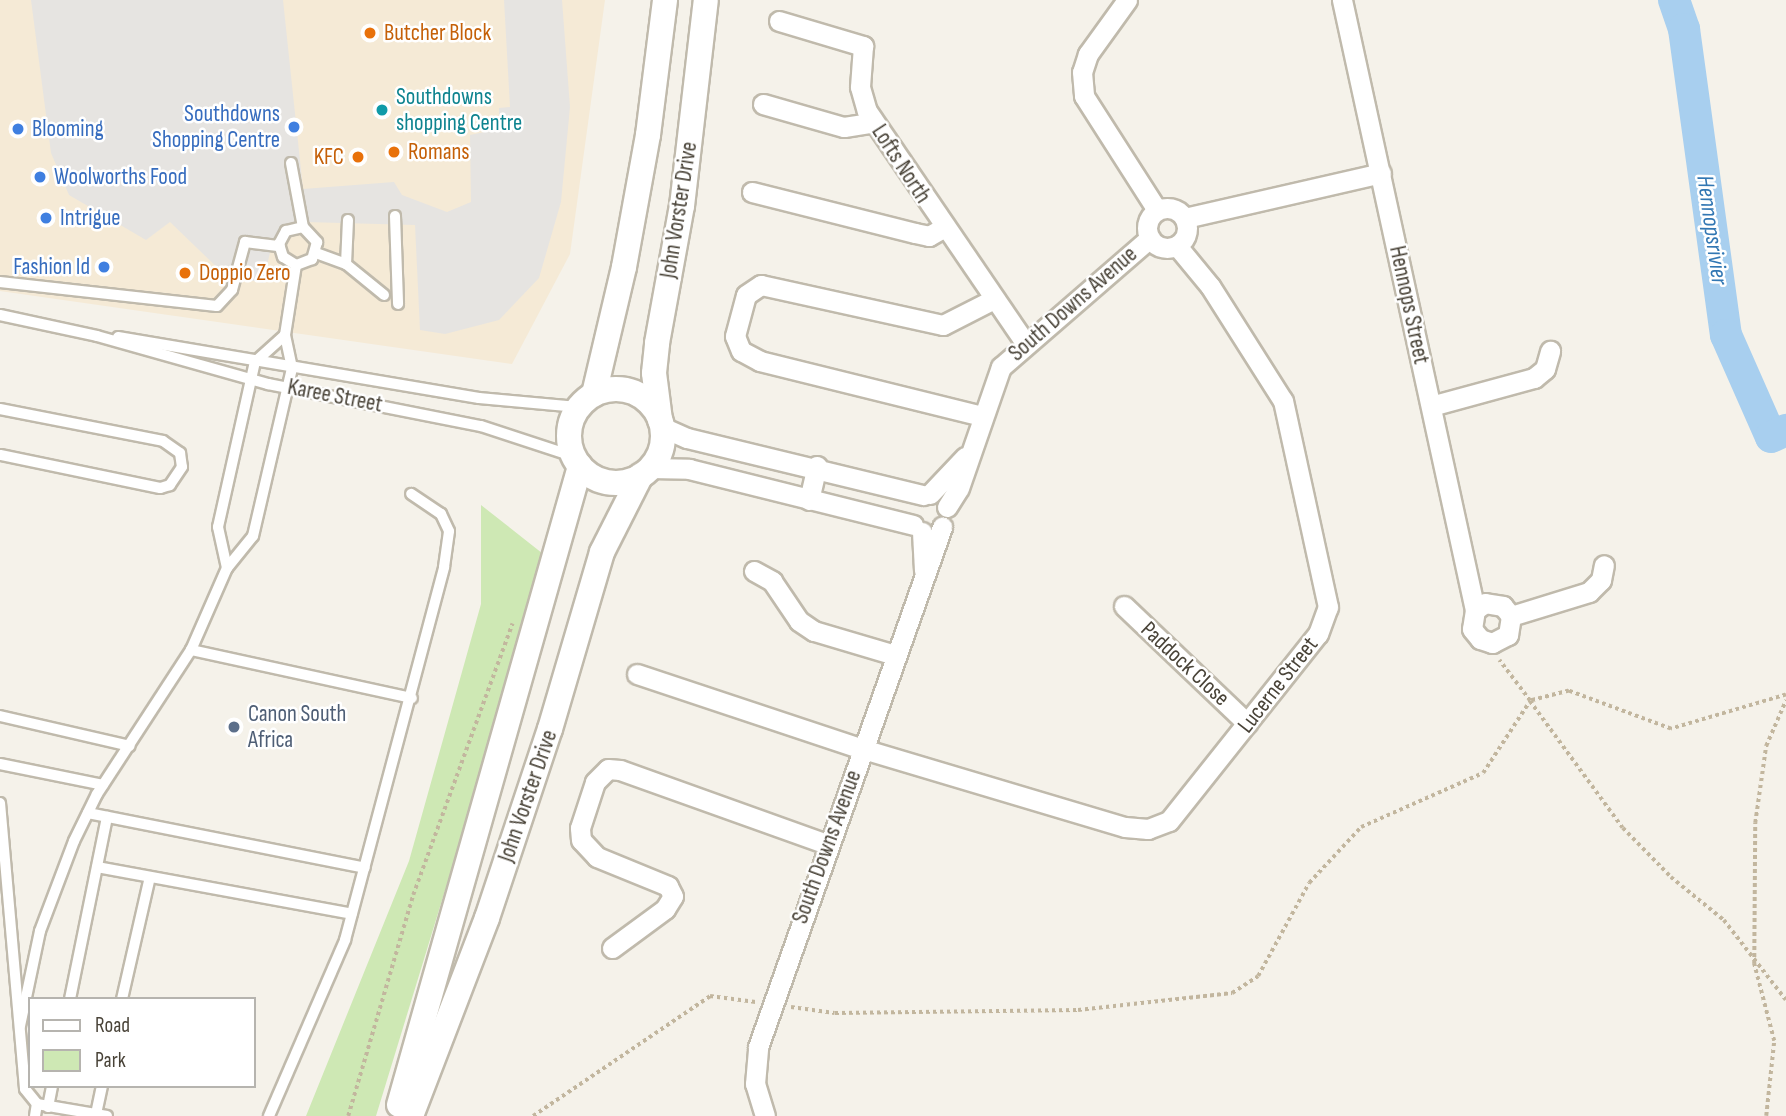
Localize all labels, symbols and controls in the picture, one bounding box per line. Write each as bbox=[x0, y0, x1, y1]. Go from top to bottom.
place label: Butcher Block bbox=[384, 19, 491, 47]
marker: Butcher Block bbox=[362, 25, 378, 41]
place label: Southdowns shopping Centre bbox=[396, 83, 522, 137]
place label: Southdowns Shopping Centre bbox=[152, 100, 280, 154]
marker: Southdowns shopping Centre bbox=[374, 102, 390, 118]
place label: Blooming bbox=[32, 115, 104, 143]
marker: Southdowns Shopping Centre bbox=[286, 119, 302, 135]
street label: Lofts North bbox=[865, 120, 937, 208]
marker: Blooming bbox=[10, 121, 26, 137]
place label: Romans bbox=[408, 138, 470, 166]
street label: John Vorster Drive bbox=[655, 140, 703, 280]
place label: KFC bbox=[314, 143, 344, 171]
marker: Romans bbox=[386, 144, 402, 160]
marker: KFC bbox=[350, 149, 366, 165]
place label: Woolworths Food bbox=[54, 163, 187, 191]
marker: Woolworths Food bbox=[32, 169, 48, 185]
water label: Hennopsrivier bbox=[1690, 174, 1734, 286]
place label: Intrigue bbox=[60, 204, 121, 232]
marker: Intrigue bbox=[38, 210, 54, 226]
street label: South Downs Avenue bbox=[1003, 241, 1143, 367]
street label: Hennops Street bbox=[1383, 243, 1435, 367]
place label: Fashion Id bbox=[13, 253, 90, 281]
marker: Fashion Id bbox=[96, 259, 112, 275]
place label: Doppio Zero bbox=[199, 259, 290, 287]
marker: Doppio Zero bbox=[177, 265, 193, 281]
street label: Karee Street bbox=[285, 373, 385, 419]
street label: Paddock Close bbox=[1135, 616, 1235, 712]
street label: Lucerne Street bbox=[1232, 631, 1324, 739]
place label: Canon South Africa bbox=[248, 700, 346, 754]
marker: Canon South Africa bbox=[226, 719, 242, 735]
street label: John Vorster Drive bbox=[493, 726, 563, 866]
street label: South Downs Avenue bbox=[786, 767, 868, 927]
legend bbox=[28, 997, 256, 1088]
text: Road bbox=[95, 1013, 130, 1038]
text: Park bbox=[95, 1048, 126, 1073]

